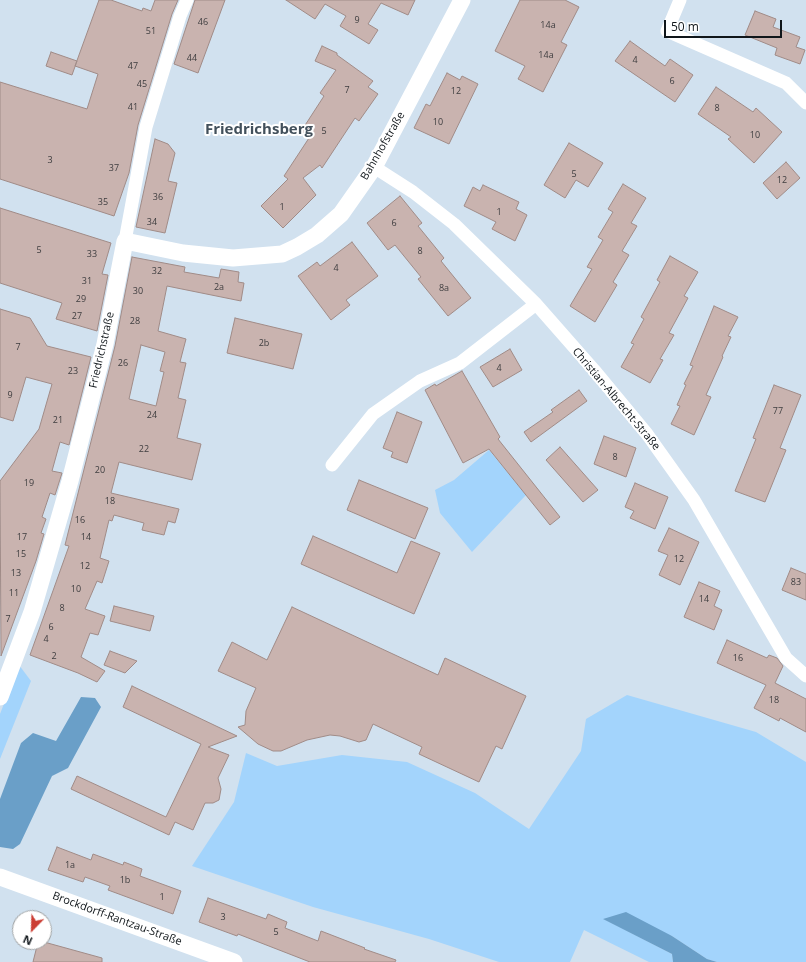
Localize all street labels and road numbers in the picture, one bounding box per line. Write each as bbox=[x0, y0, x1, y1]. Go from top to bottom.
street label: Bahnhofstraße bbox=[358, 110, 408, 182]
street label: Friedrichstraße bbox=[87, 311, 117, 389]
street label: Christian-Albrecht-Straße bbox=[569, 345, 663, 453]
street label: Brockdorff-Rantzau-Straße bbox=[50, 889, 184, 949]

